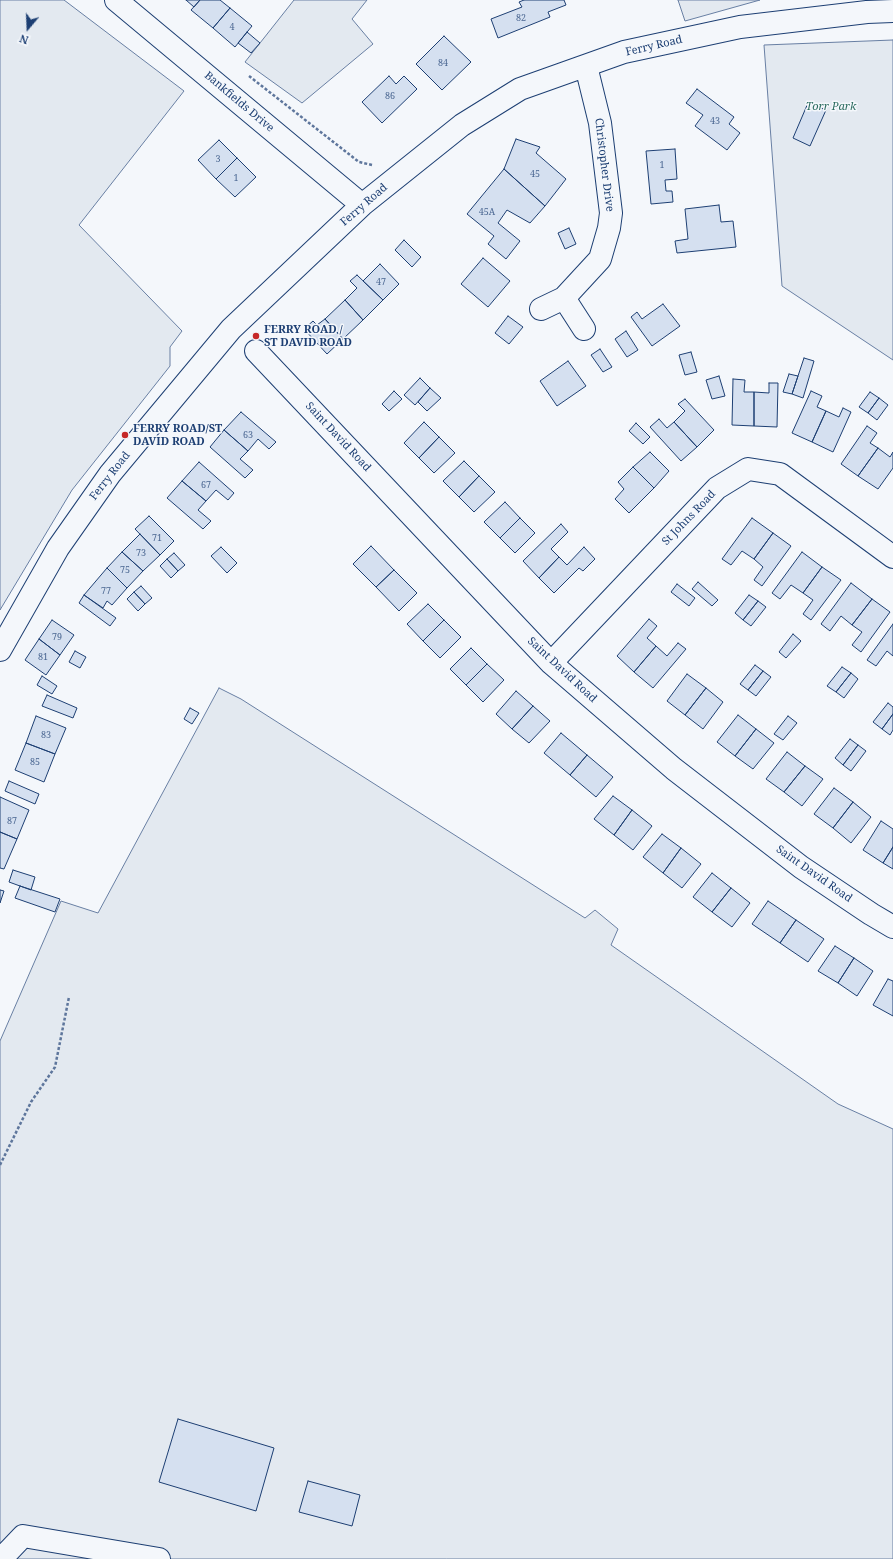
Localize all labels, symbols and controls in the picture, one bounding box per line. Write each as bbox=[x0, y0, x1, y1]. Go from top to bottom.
north arrow bbox=[8, 8, 48, 48]
house number: 82 bbox=[516, 13, 526, 23]
house number: 4 bbox=[229, 22, 235, 32]
text: N bbox=[17, 31, 30, 48]
street label: Ferry Road bbox=[624, 33, 684, 59]
house number: 84 bbox=[438, 58, 448, 68]
street label: Bankfields Drive bbox=[201, 69, 277, 135]
house number: 86 bbox=[385, 91, 395, 101]
park label: Torr Park bbox=[806, 100, 856, 114]
house number: 43 bbox=[710, 116, 720, 126]
street label: Christopher Drive bbox=[592, 117, 616, 213]
house number: 3 bbox=[215, 154, 221, 164]
house number: 1 bbox=[659, 160, 665, 170]
house number: 45 bbox=[530, 169, 540, 179]
house number: 1 bbox=[233, 173, 239, 183]
street label: Ferry Road bbox=[338, 181, 390, 229]
house number: 45A bbox=[479, 207, 495, 217]
house number: 47 bbox=[376, 277, 386, 287]
place label: FERRY ROAD / ST DAVID ROAD bbox=[264, 323, 352, 349]
marker: FERRY ROAD / ST DAVID ROAD bbox=[251, 331, 261, 341]
street label: Saint David Road bbox=[303, 400, 373, 474]
place label: FERRY ROAD/ST DAVID ROAD bbox=[133, 422, 222, 448]
marker: FERRY ROAD/ST DAVID ROAD bbox=[120, 430, 130, 440]
house number: 63 bbox=[243, 430, 253, 440]
street label: Ferry Road bbox=[87, 449, 133, 503]
house number: 67 bbox=[201, 480, 211, 490]
street label: St Johns Road bbox=[659, 488, 719, 548]
house number: 71 bbox=[152, 533, 162, 543]
house number: 73 bbox=[136, 548, 146, 558]
house number: 75 bbox=[120, 565, 130, 575]
house number: 77 bbox=[101, 586, 111, 596]
house number: 79 bbox=[52, 632, 62, 642]
street label: Saint David Road bbox=[525, 635, 599, 705]
house number: 81 bbox=[38, 652, 48, 662]
house number: 83 bbox=[41, 730, 51, 740]
house number: 85 bbox=[30, 757, 40, 767]
house number: 87 bbox=[7, 816, 17, 826]
street label: Saint David Road bbox=[773, 843, 855, 905]

